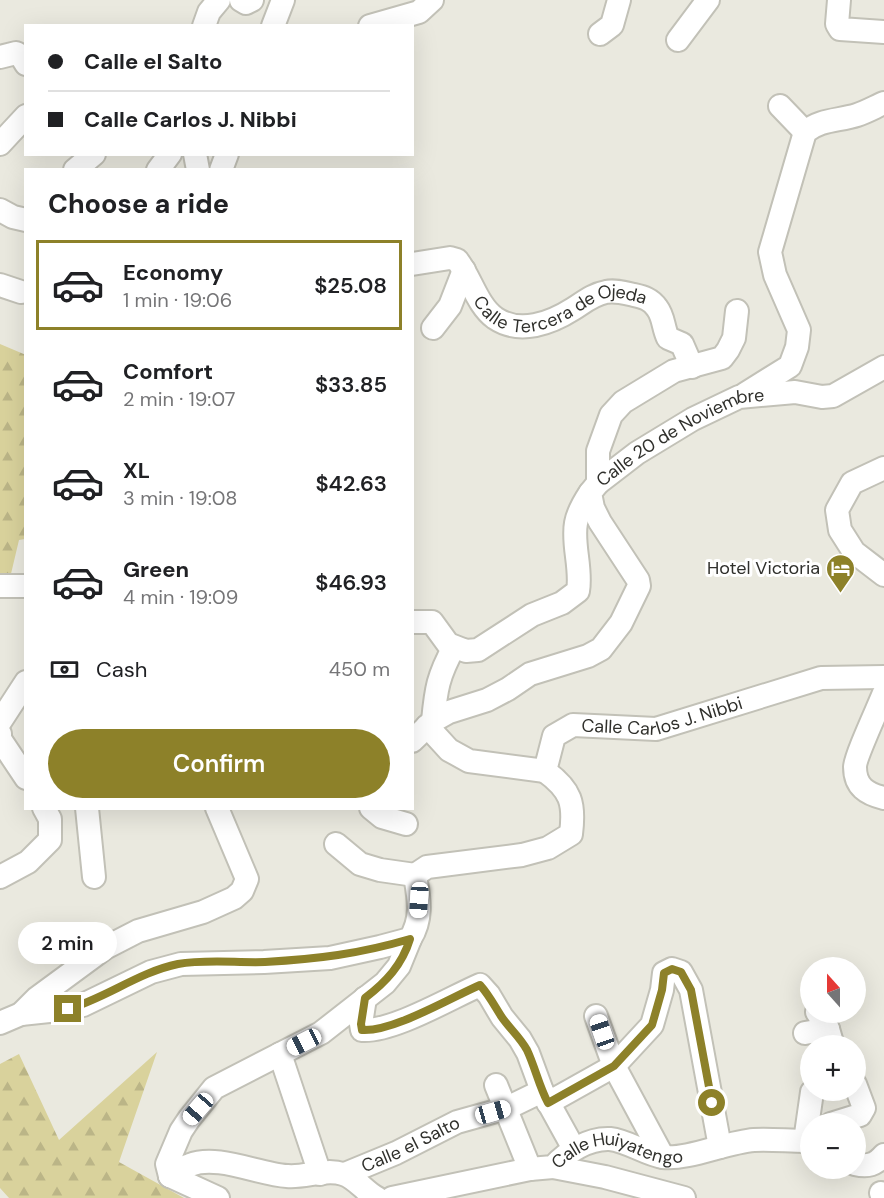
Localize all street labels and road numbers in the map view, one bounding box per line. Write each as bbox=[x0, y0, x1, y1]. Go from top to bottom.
street label: Calle Tercera de Ojeda bbox=[468, 279, 650, 339]
street label: Calle 20 de Noviembre bbox=[591, 383, 765, 492]
street label: Calle Carlos J. Nibbi bbox=[581, 691, 745, 741]
street label: Calle el Salto bbox=[358, 1111, 464, 1178]
street label: Calle Huiyatengo bbox=[546, 1127, 684, 1174]

